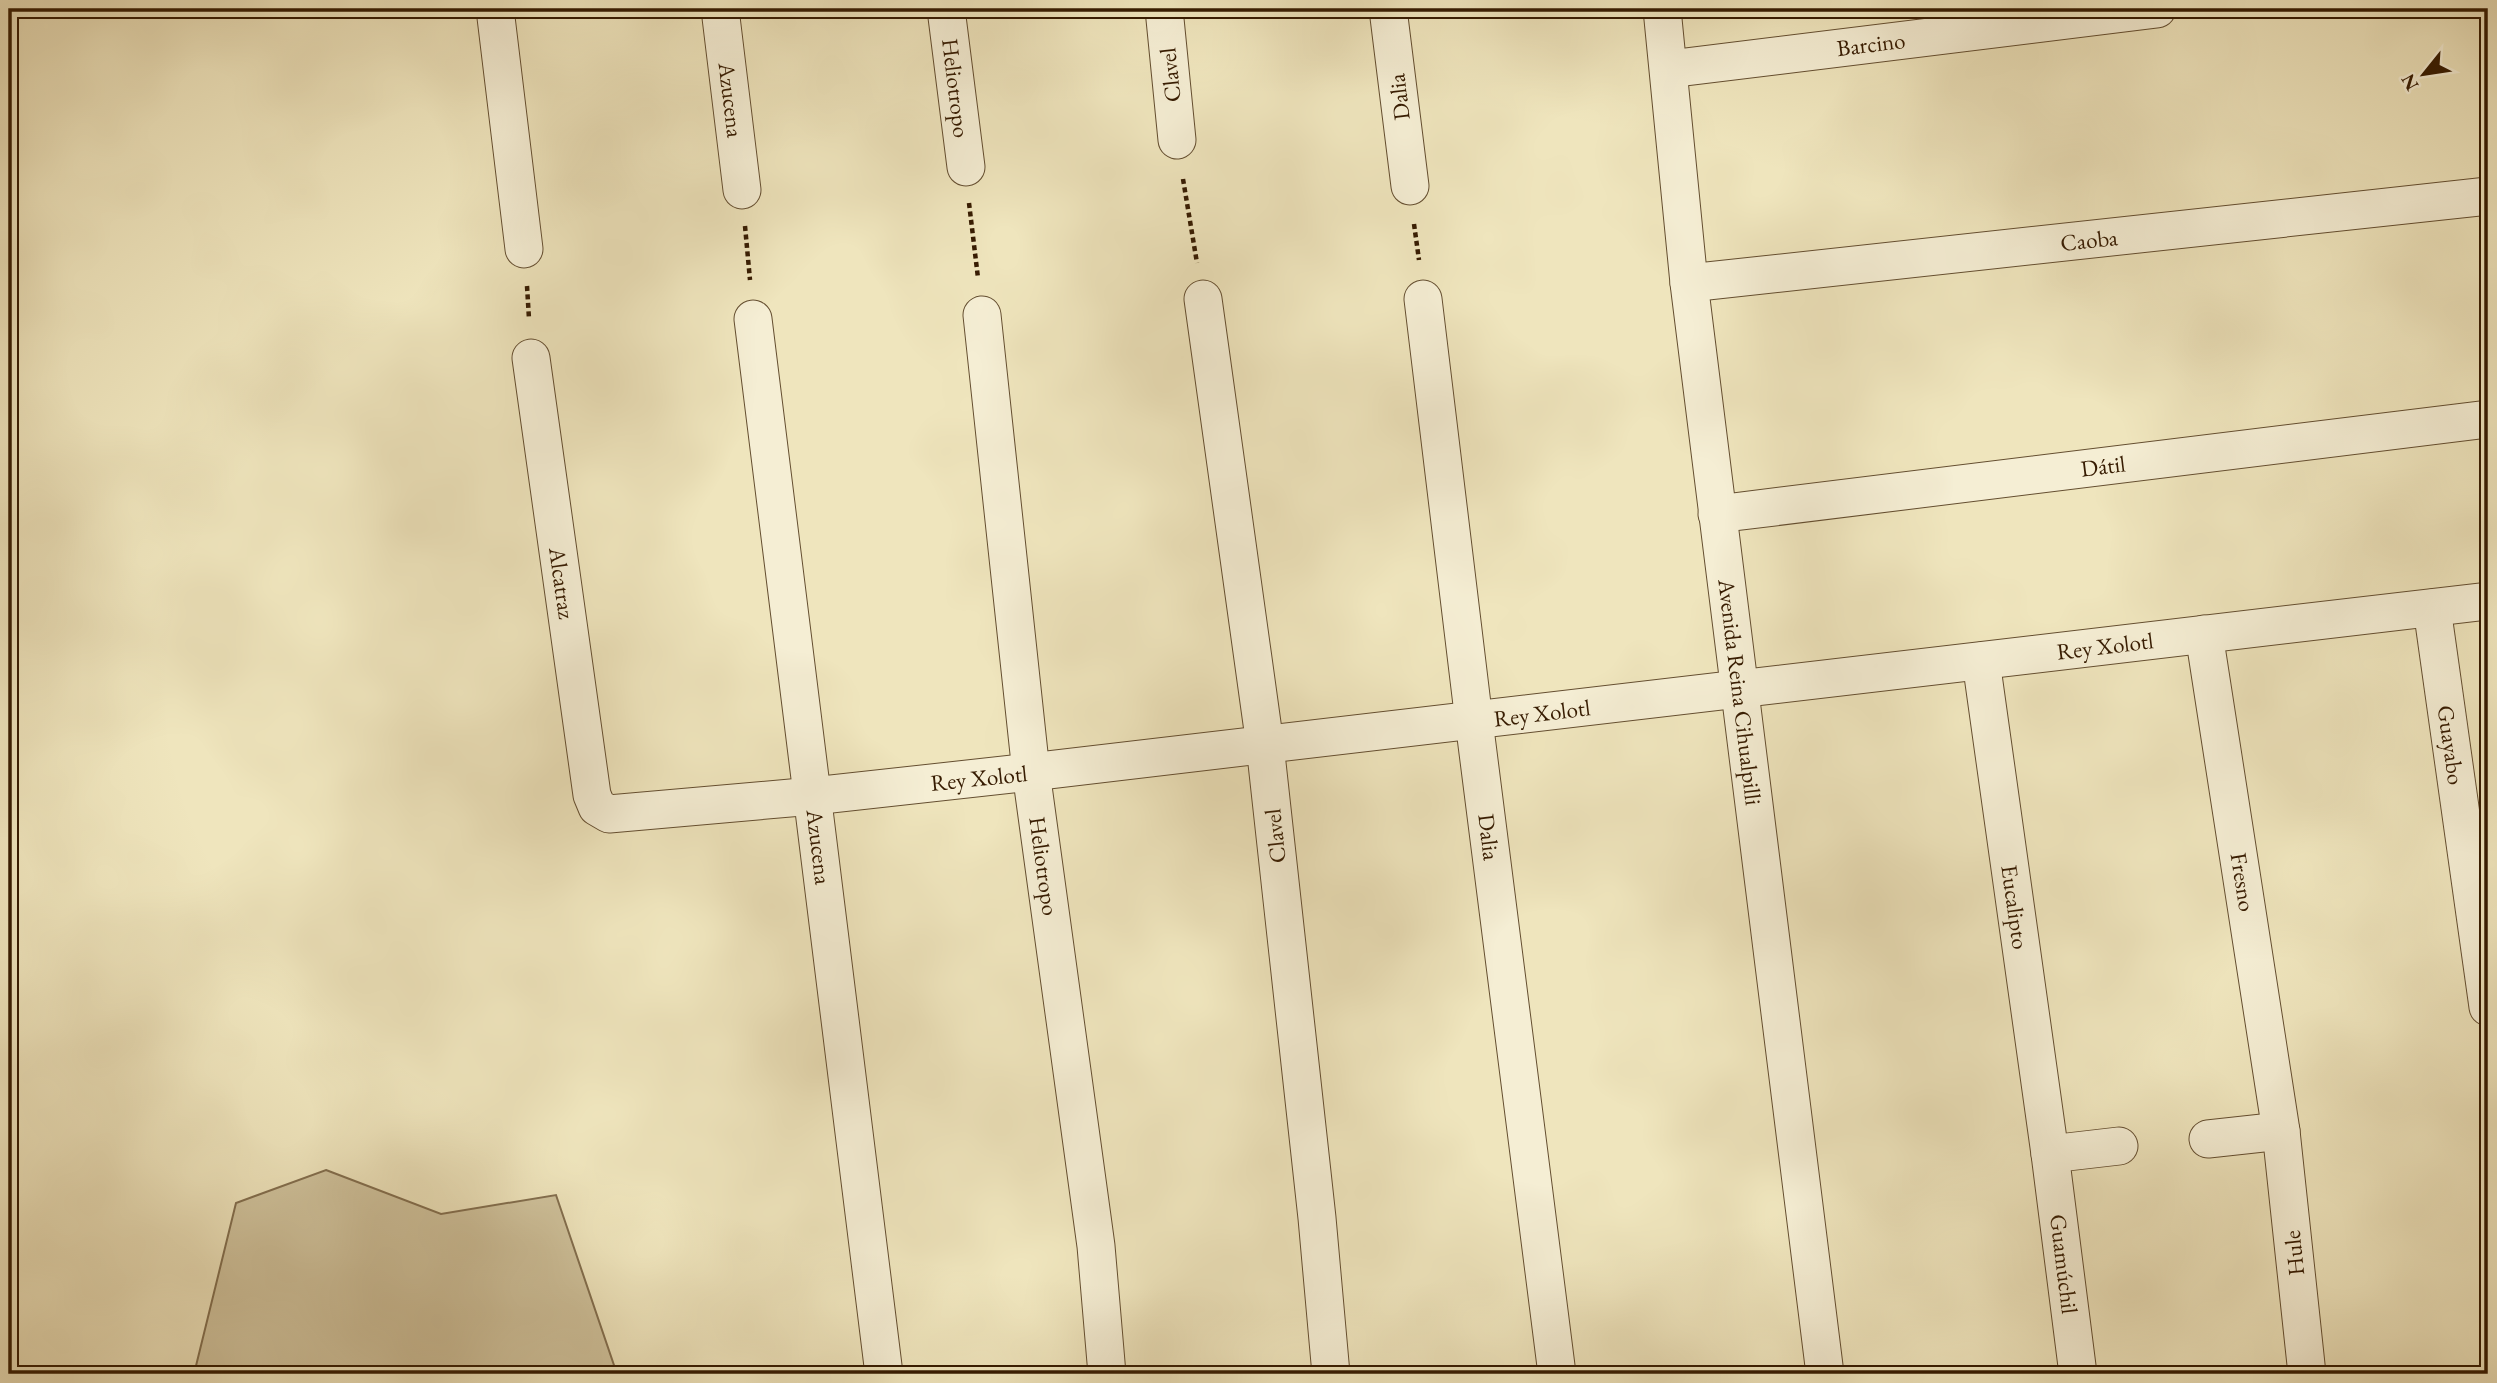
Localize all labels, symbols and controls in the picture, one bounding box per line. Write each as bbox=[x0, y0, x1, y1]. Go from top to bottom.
street label: Barcino bbox=[1835, 25, 1907, 63]
street label: Heliotropo bbox=[935, 37, 977, 139]
north arrow bbox=[2388, 38, 2458, 108]
street label: Clavel bbox=[1152, 46, 1188, 104]
street label: Azucena bbox=[711, 60, 751, 140]
text: N bbox=[2395, 69, 2424, 95]
street label: Dalia bbox=[1381, 71, 1417, 122]
street label: Caoba bbox=[2059, 222, 2120, 258]
street label: Dátil bbox=[2079, 448, 2128, 484]
street label: Alcatraz bbox=[542, 544, 582, 621]
street label: Avenida Reina Cihualpilli bbox=[1711, 576, 1769, 807]
street label: Rey Xolotl bbox=[2055, 625, 2155, 667]
street label: Rey Xolotl bbox=[1492, 692, 1592, 734]
street label: Guayabo bbox=[2431, 703, 2471, 787]
street label: Rey Xolotl bbox=[929, 758, 1029, 798]
street label: Azucena bbox=[799, 807, 839, 887]
street label: Clavel bbox=[1257, 807, 1293, 865]
street label: Dalia bbox=[1471, 812, 1507, 863]
street label: Heliotropo bbox=[1022, 815, 1066, 917]
street label: Fresno bbox=[2224, 850, 2262, 914]
street label: Eucalipto bbox=[1994, 863, 2036, 951]
street label: Guamúchil bbox=[2043, 1212, 2085, 1316]
street label: Hule bbox=[2277, 1229, 2311, 1277]

